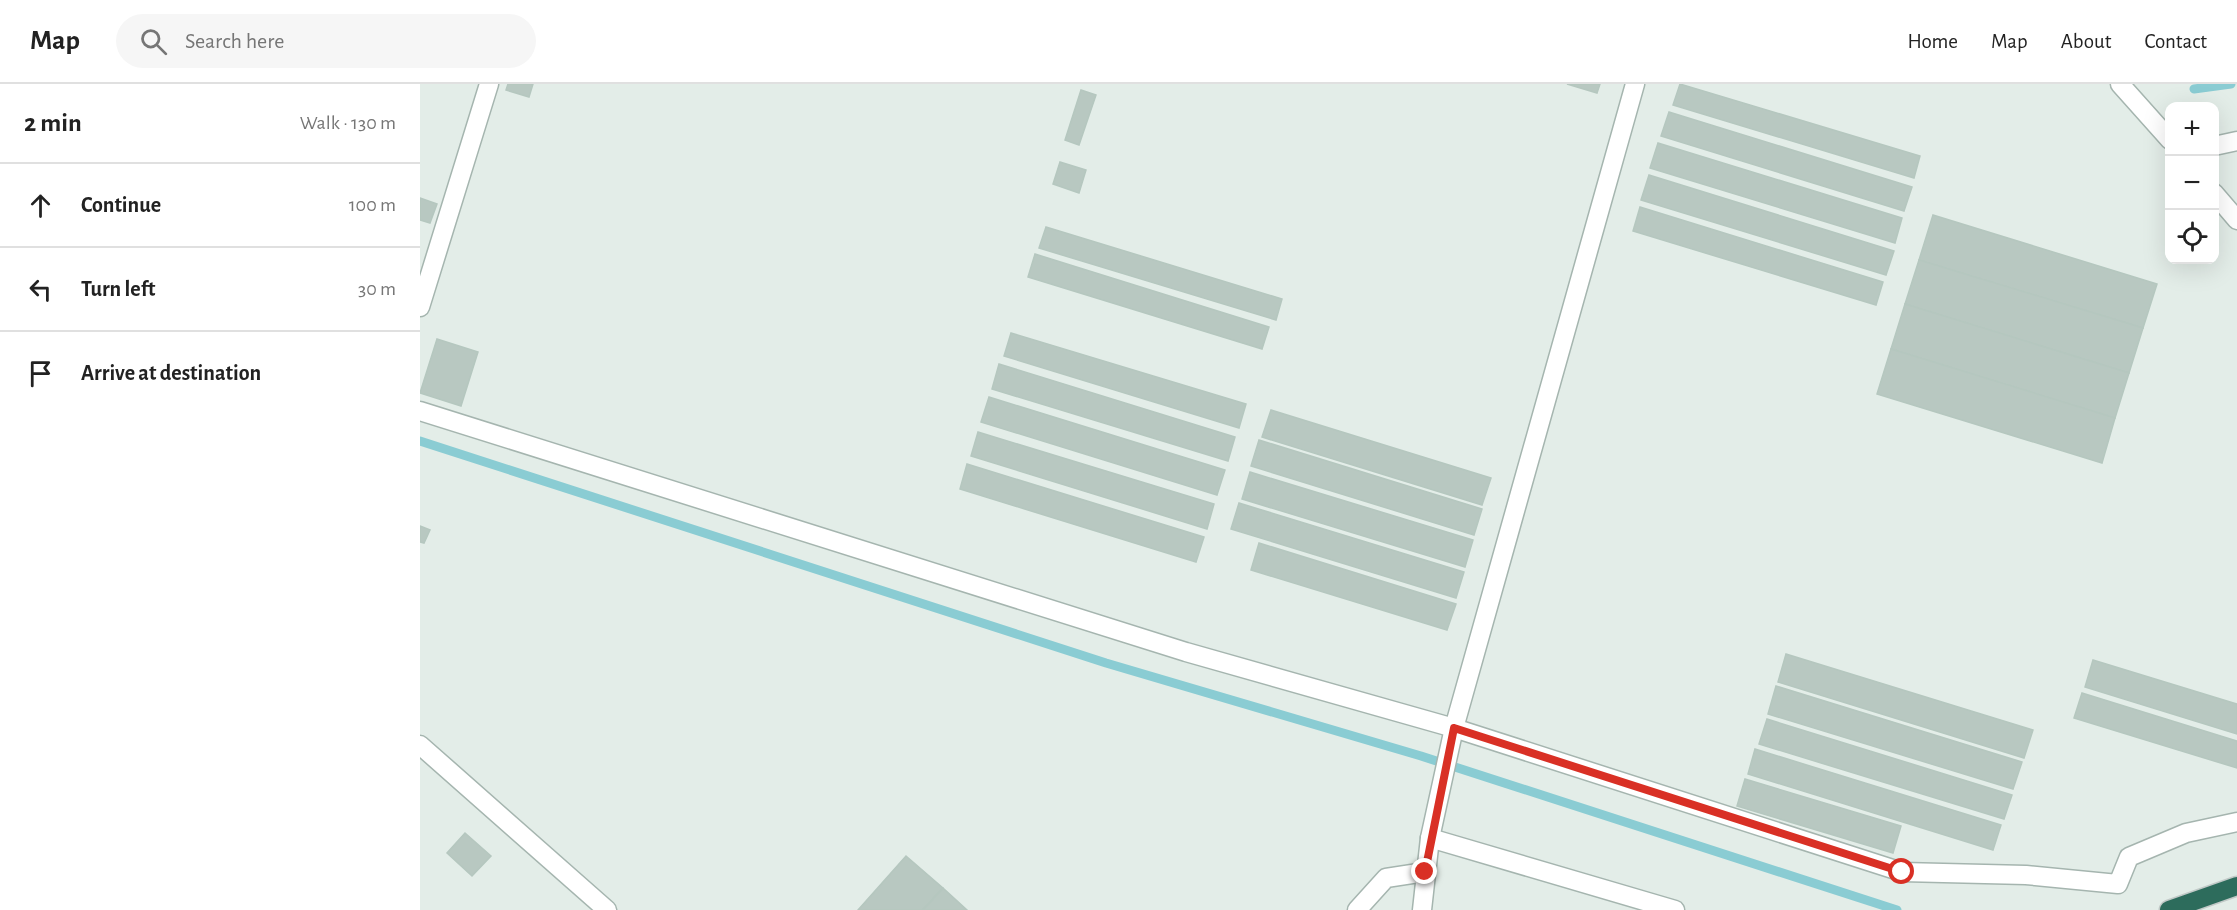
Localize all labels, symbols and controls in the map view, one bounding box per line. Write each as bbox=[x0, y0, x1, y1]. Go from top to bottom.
search box bbox=[116, 14, 536, 68]
icon: search bbox=[137, 25, 170, 58]
text: Map bbox=[30, 27, 80, 55]
text: Search here bbox=[185, 30, 284, 52]
text: Home bbox=[1907, 31, 1958, 52]
text: Map bbox=[1991, 31, 2028, 52]
text: About bbox=[2061, 31, 2111, 52]
text: Contact bbox=[2144, 31, 2207, 52]
map controls bbox=[2165, 102, 2219, 264]
button: + bbox=[2165, 102, 2219, 156]
text: 2 min bbox=[24, 110, 82, 136]
text: Walk · 130 m bbox=[300, 113, 396, 133]
button: − bbox=[2165, 156, 2219, 210]
icon: ahead bbox=[24, 189, 57, 222]
text: Continue bbox=[81, 194, 161, 216]
text: 100 m bbox=[349, 195, 396, 215]
button: locate bbox=[2165, 210, 2219, 264]
icon: left bbox=[24, 273, 57, 306]
text: Turn left bbox=[81, 278, 155, 300]
text: 30 m bbox=[358, 279, 396, 299]
icon: arrive bbox=[24, 357, 57, 390]
text: Arrive at destination bbox=[81, 362, 261, 384]
route end bbox=[1411, 858, 1437, 884]
route start bbox=[1888, 858, 1914, 884]

